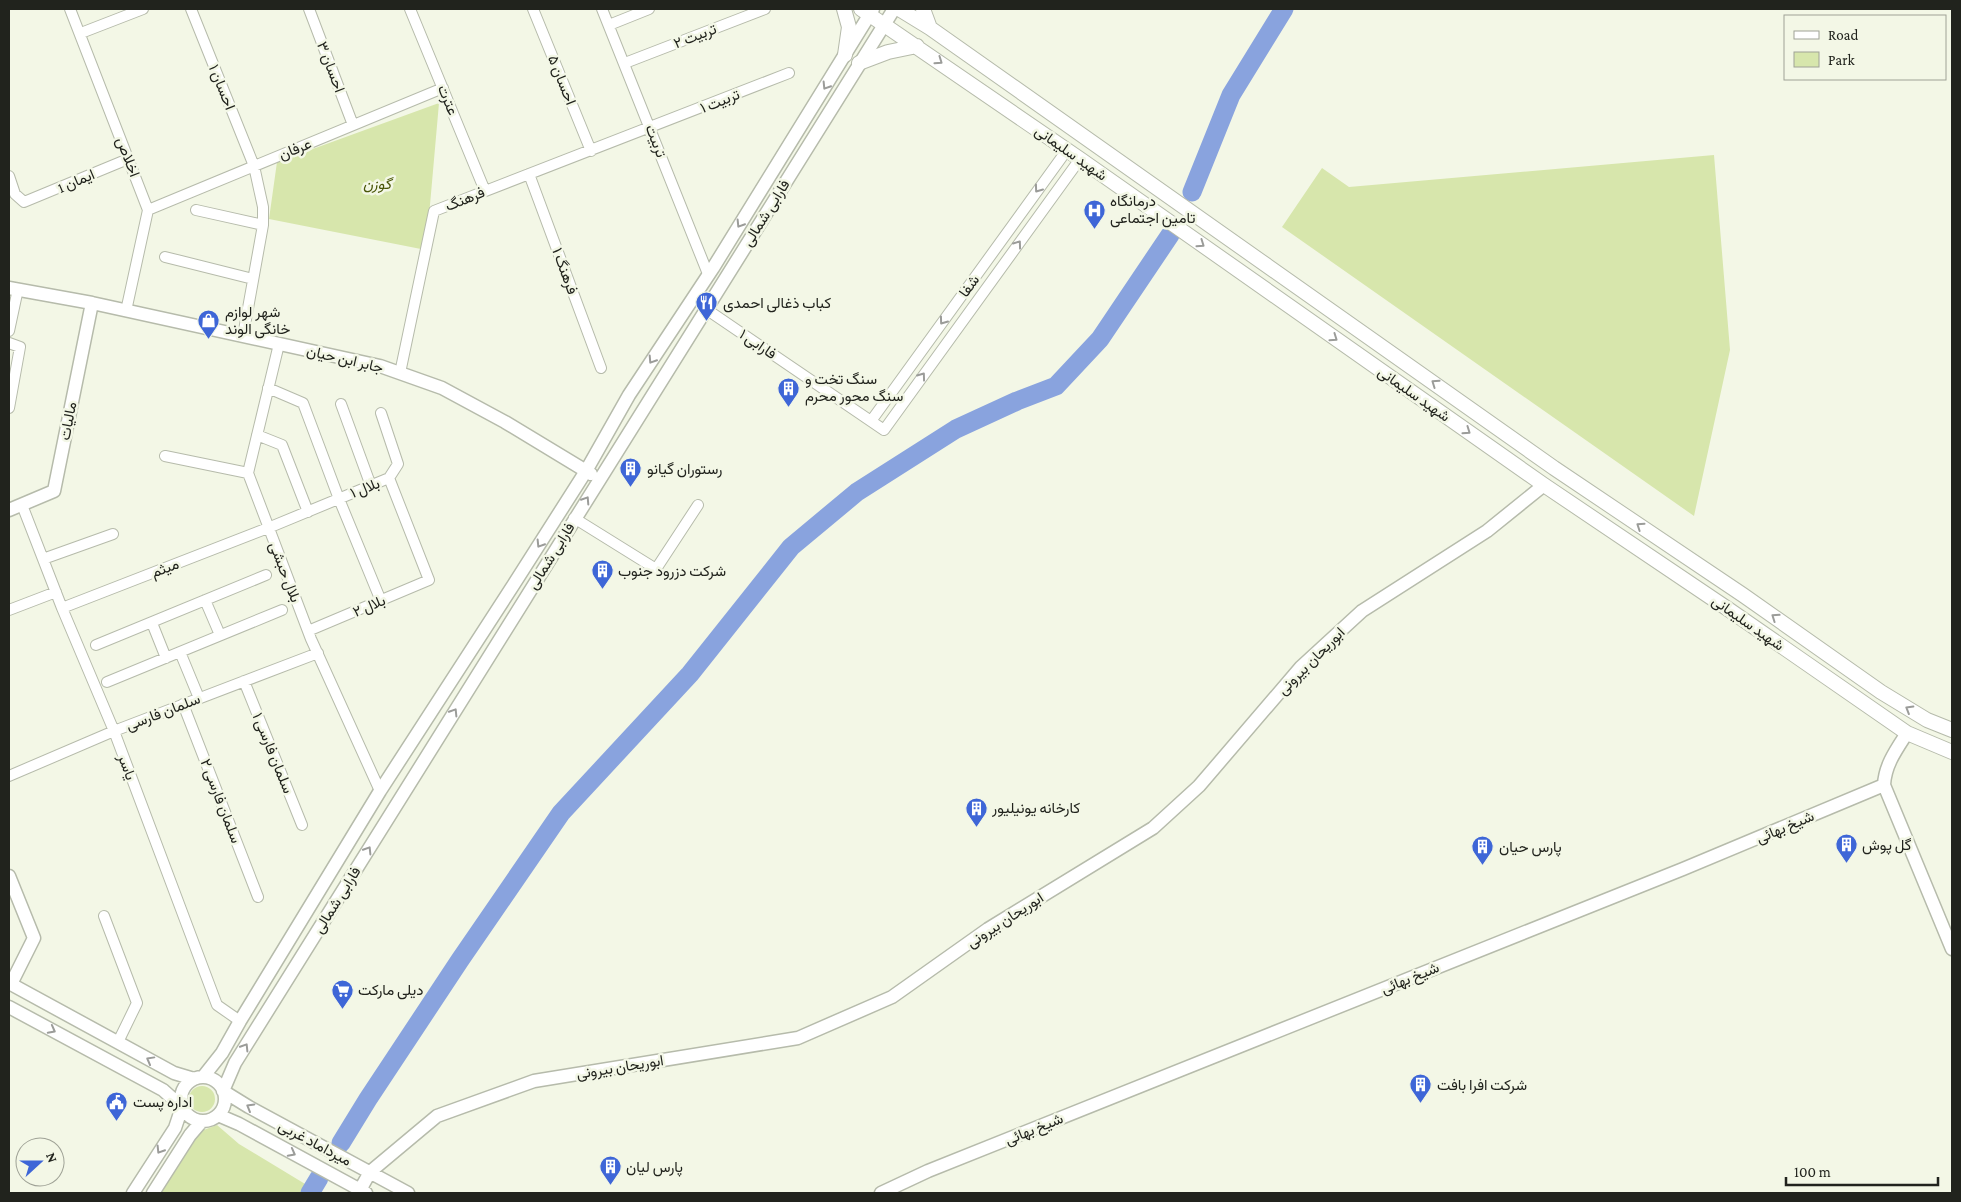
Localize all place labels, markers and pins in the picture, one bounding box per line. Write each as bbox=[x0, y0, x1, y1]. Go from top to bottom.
place label: درمانگاه تامین اجتماعی bbox=[1110, 193, 1195, 228]
hospital icon: درمانگاه تامین اجتماعی bbox=[1082, 198, 1106, 229]
restaurant icon: کباب ذغالی احمدی bbox=[695, 291, 719, 322]
place label: کباب ذغالی احمدی bbox=[723, 295, 832, 313]
place label: شهر لوازم خانگی الوند bbox=[225, 304, 290, 339]
shop icon: شهر لوازم خانگی الوند bbox=[197, 309, 221, 340]
place label: سنگ تخت و سنگ محور محرم bbox=[805, 371, 904, 406]
building icon: سنگ تخت و سنگ محور محرم bbox=[777, 376, 801, 407]
building icon: رستوران گیانو bbox=[619, 457, 643, 488]
place label: رستوران گیانو bbox=[647, 461, 722, 478]
building icon: شرکت دزرود جنوب bbox=[590, 559, 614, 590]
place label: شرکت دزرود جنوب bbox=[618, 563, 726, 580]
building icon: کارخانه یونیلیور bbox=[964, 796, 988, 827]
place label: کارخانه یونیلیور bbox=[991, 800, 1080, 817]
building icon: گل پوش bbox=[1834, 833, 1858, 864]
building icon: پارس حیان bbox=[1471, 835, 1495, 866]
place label: گل پوش bbox=[1862, 837, 1912, 855]
place label: پارس حیان bbox=[1499, 839, 1562, 857]
supermarket icon: دیلی مارکت bbox=[330, 978, 354, 1009]
place label: دیلی مارکت bbox=[358, 982, 423, 1000]
building icon: شرکت افرا بافت bbox=[1409, 1073, 1433, 1104]
place label: شرکت افرا بافت bbox=[1437, 1077, 1527, 1094]
public building icon: اداره پست bbox=[105, 1090, 129, 1121]
place label: اداره پست bbox=[133, 1094, 192, 1112]
building icon: پارس لیان bbox=[598, 1155, 622, 1186]
place label: پارس لیان bbox=[626, 1159, 683, 1177]

